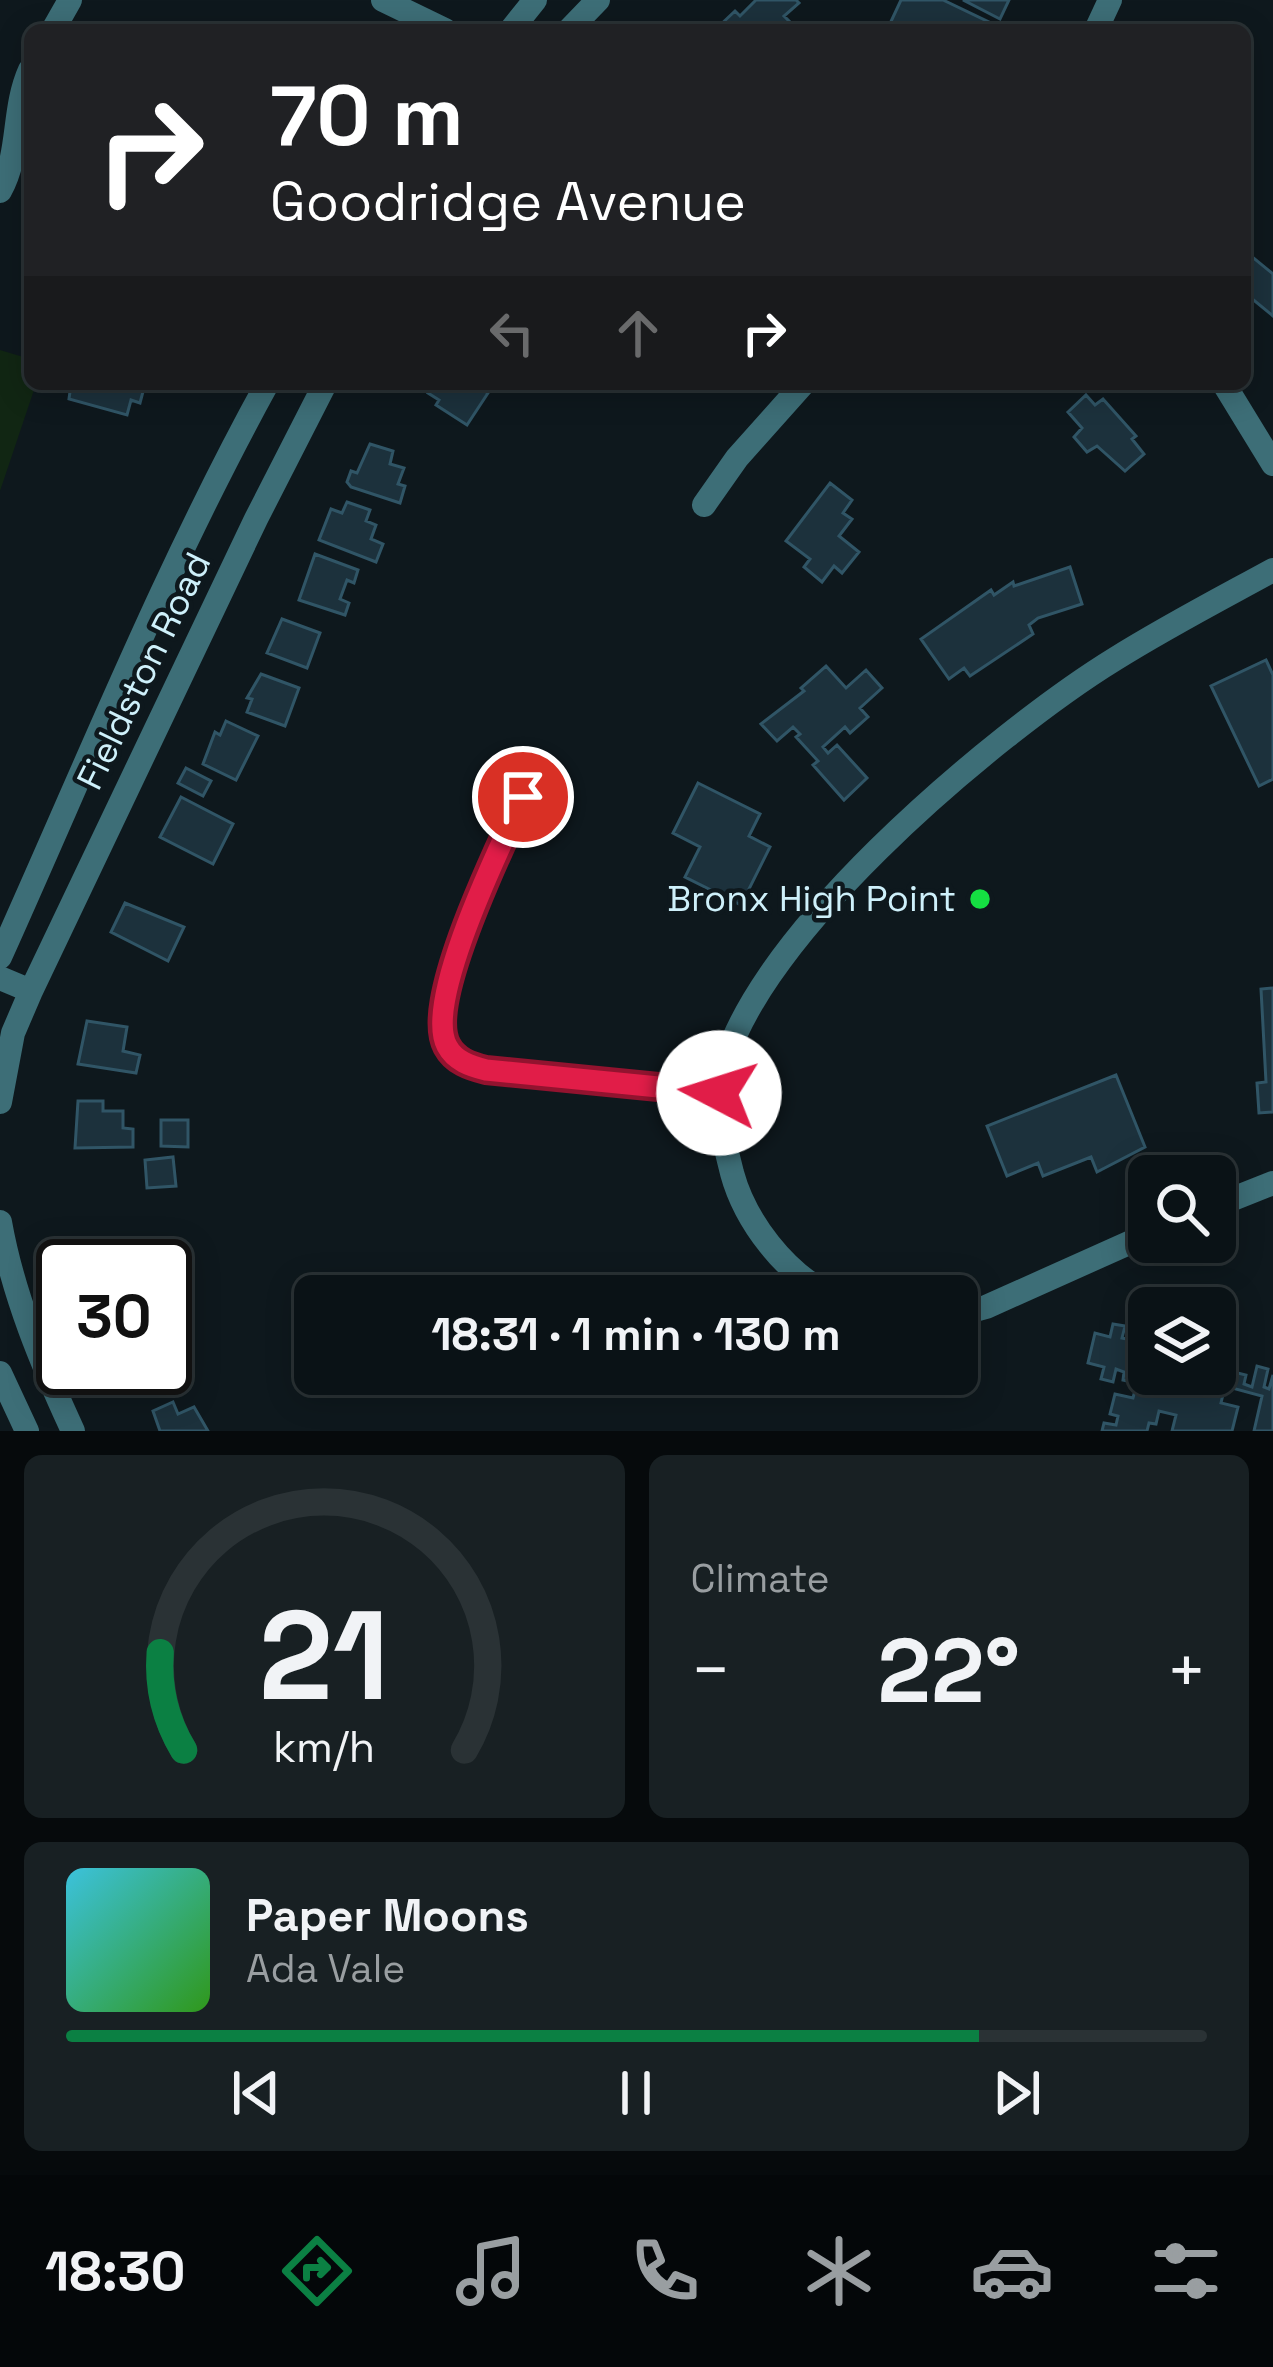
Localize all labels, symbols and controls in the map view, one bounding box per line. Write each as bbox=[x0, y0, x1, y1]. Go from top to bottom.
text: 70 m bbox=[270, 62, 464, 170]
icon: right bbox=[72, 72, 228, 228]
text: Goodridge Avenue bbox=[270, 167, 746, 236]
icon: left bbox=[479, 300, 545, 366]
icon: ahead bbox=[605, 300, 671, 366]
icon: right bbox=[731, 300, 797, 366]
street label: Fieldston Road bbox=[67, 545, 221, 797]
pin bbox=[472, 746, 574, 848]
icon: arrive bbox=[490, 764, 556, 830]
place label: Bronx High Point bbox=[667, 876, 956, 922]
marker: Bronx High Point bbox=[967, 886, 993, 912]
position arrow bbox=[656, 1030, 782, 1156]
map controls bbox=[1128, 1155, 1236, 1395]
button: search bbox=[1128, 1155, 1236, 1263]
speed limit sign: 30 bbox=[36, 1239, 192, 1395]
button: layers bbox=[1128, 1287, 1236, 1395]
text: 18:31 · 1 min · 130 m bbox=[431, 1306, 841, 1363]
text: Climate bbox=[691, 1554, 830, 1603]
text: 21 bbox=[259, 1576, 390, 1735]
text: 22° bbox=[878, 1613, 1020, 1728]
text: − bbox=[691, 1628, 731, 1712]
text: + bbox=[1166, 1628, 1207, 1712]
text: km/h bbox=[273, 1719, 375, 1774]
text: Paper Moons bbox=[246, 1887, 529, 1944]
text: Ada Vale bbox=[246, 1944, 405, 1993]
icon: previous bbox=[223, 2060, 289, 2126]
icon: pause bbox=[603, 2060, 669, 2126]
icon: next bbox=[984, 2060, 1050, 2126]
icon: directions bbox=[275, 2229, 359, 2313]
icon: music bbox=[449, 2229, 533, 2313]
icon: phone bbox=[623, 2229, 707, 2313]
icon: climate bbox=[797, 2229, 881, 2313]
icon: car bbox=[970, 2229, 1054, 2313]
icon: filters bbox=[1144, 2229, 1228, 2313]
text: 18:30 bbox=[45, 2237, 186, 2306]

